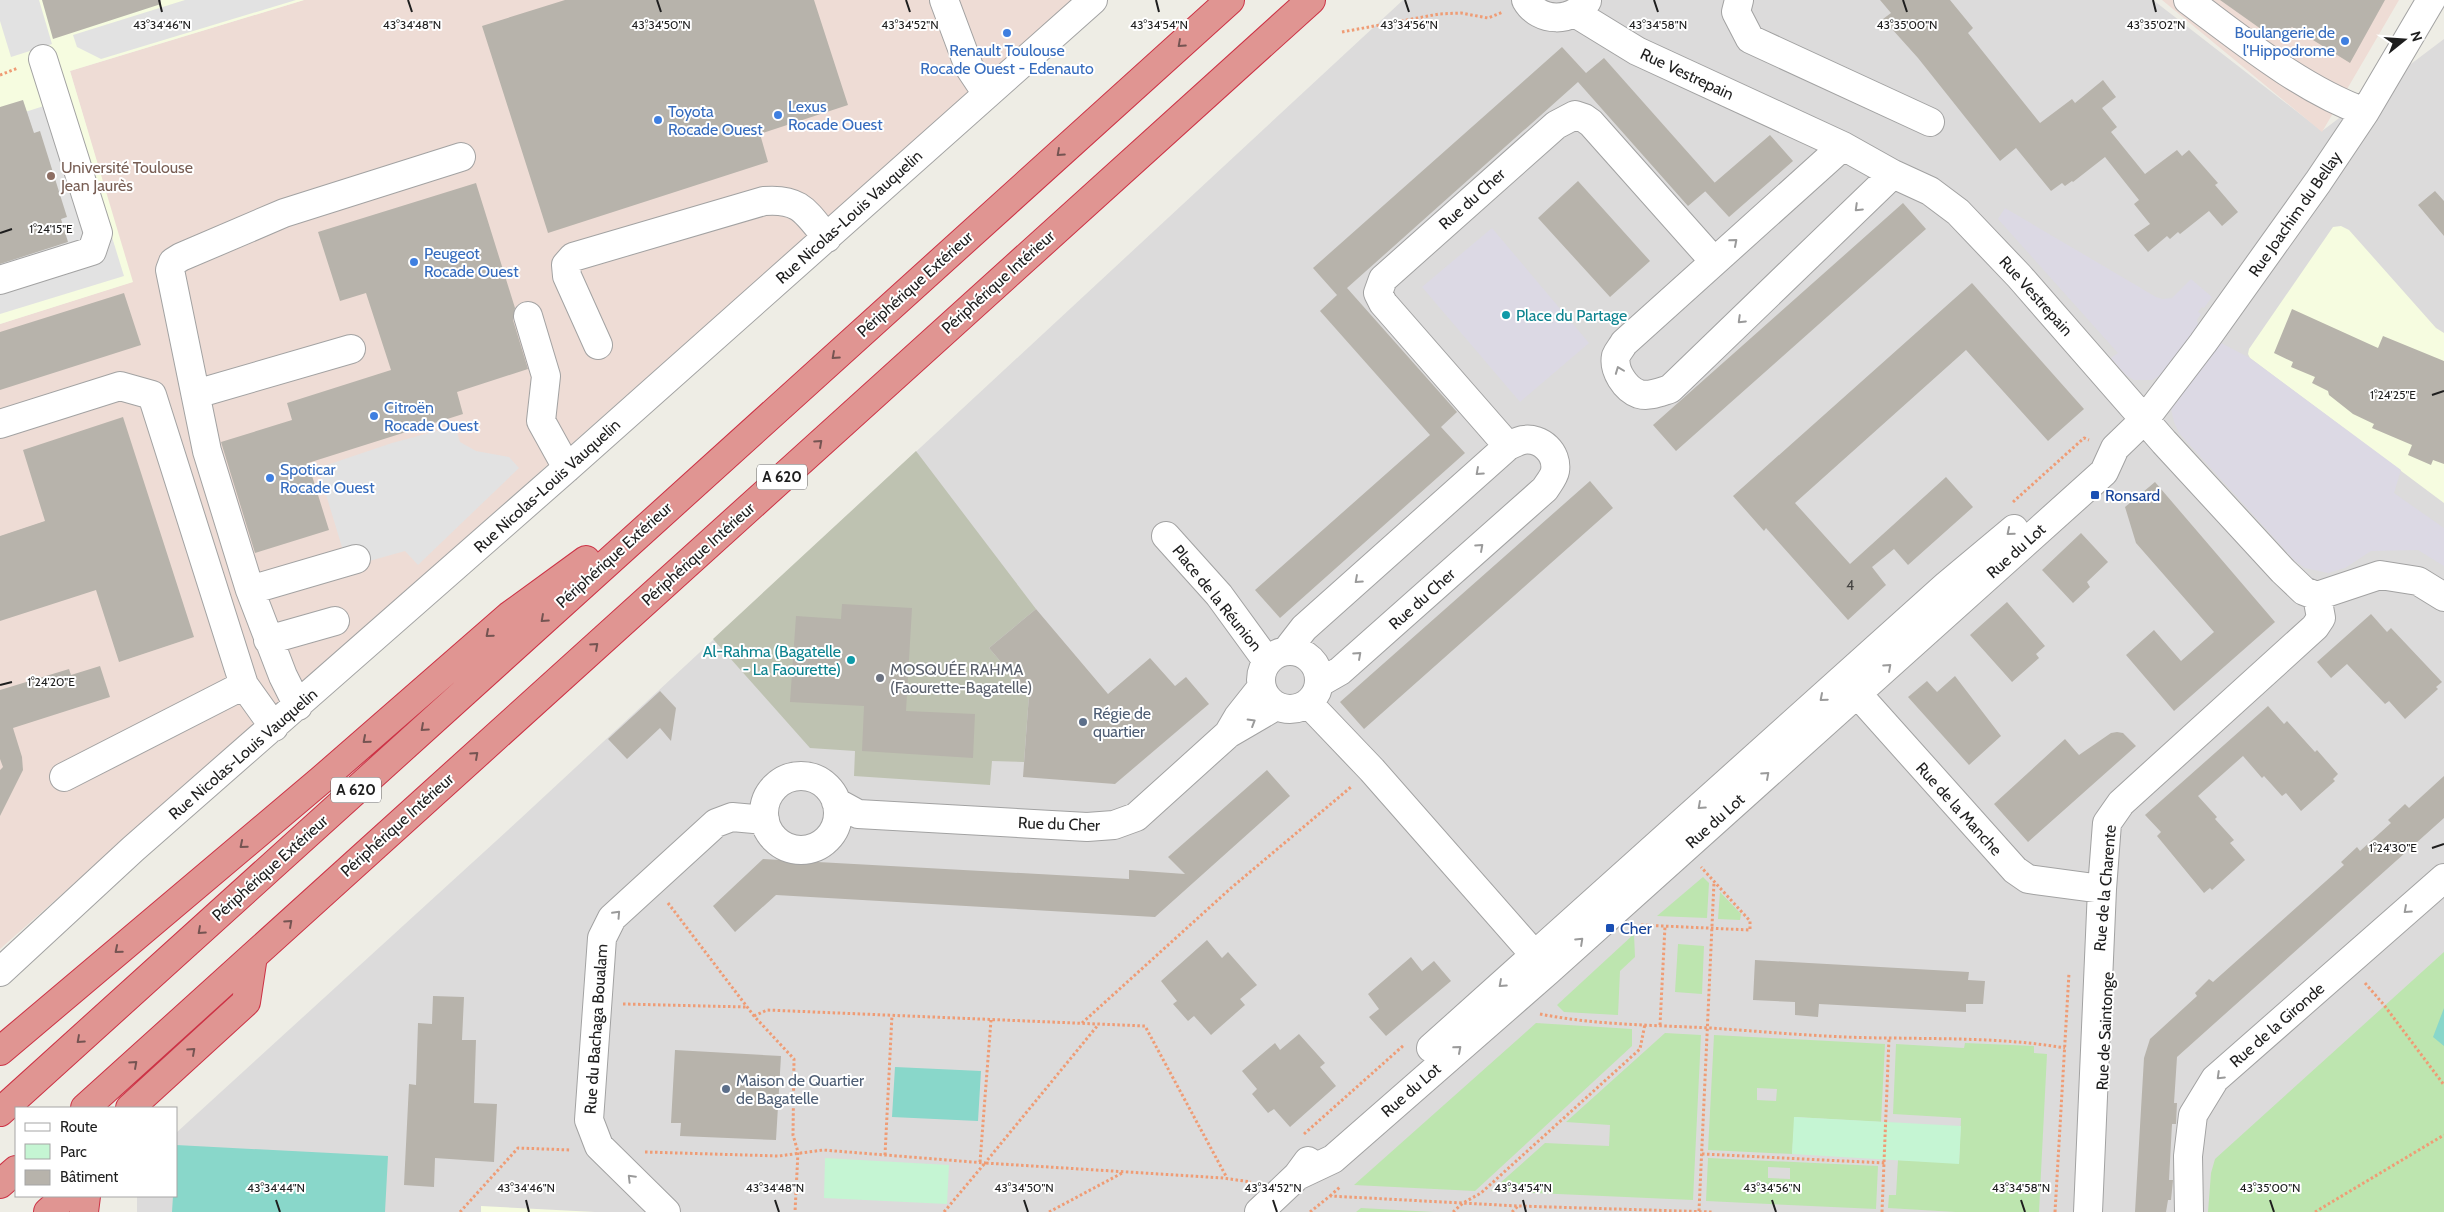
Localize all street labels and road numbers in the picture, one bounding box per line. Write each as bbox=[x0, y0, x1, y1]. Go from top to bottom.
street label: Rue Vestrepain bbox=[1637, 44, 1737, 104]
street label: Rue Nicolas-Louis Vauquelin bbox=[772, 146, 926, 288]
street label: Rue Joachim du Bellay bbox=[2245, 148, 2345, 280]
street label: Rue du Cher bbox=[1435, 164, 1510, 234]
street label: Périphérique Extérieur bbox=[853, 226, 977, 341]
street label: Périphérique Intérieur bbox=[938, 226, 1059, 338]
street label: Rue Vestrepain bbox=[1995, 252, 2077, 340]
street label: Rue Nicolas-Louis Vauquelin bbox=[470, 415, 624, 557]
road number: A 620 bbox=[757, 464, 807, 490]
street label: Périphérique Extérieur bbox=[552, 497, 676, 612]
street label: Périphérique Intérieur bbox=[638, 498, 759, 610]
street label: Rue du Lot bbox=[1983, 519, 2050, 582]
street label: Place de la Réunion bbox=[1168, 541, 1266, 655]
street label: Rue du Cher bbox=[1385, 564, 1460, 634]
street label: Rue Nicolas-Louis Vauquelin bbox=[165, 684, 321, 824]
street label: Rue de la Manche bbox=[1912, 758, 2006, 860]
street label: Périphérique Intérieur bbox=[337, 769, 458, 881]
road number: A 620 bbox=[331, 778, 381, 802]
street label: Rue du Lot bbox=[1682, 789, 1749, 852]
street label: Périphérique Extérieur bbox=[208, 810, 332, 925]
street label: Rue du Cher bbox=[1018, 813, 1101, 835]
street label: Rue de la Charente bbox=[2090, 824, 2120, 952]
street label: Rue du Bachaga Boualam bbox=[581, 943, 611, 1115]
street label: Rue de Saintonge bbox=[2092, 971, 2118, 1091]
street label: Rue de la Gironde bbox=[2226, 979, 2328, 1071]
street label: Rue du Lot bbox=[1377, 1059, 1445, 1121]

